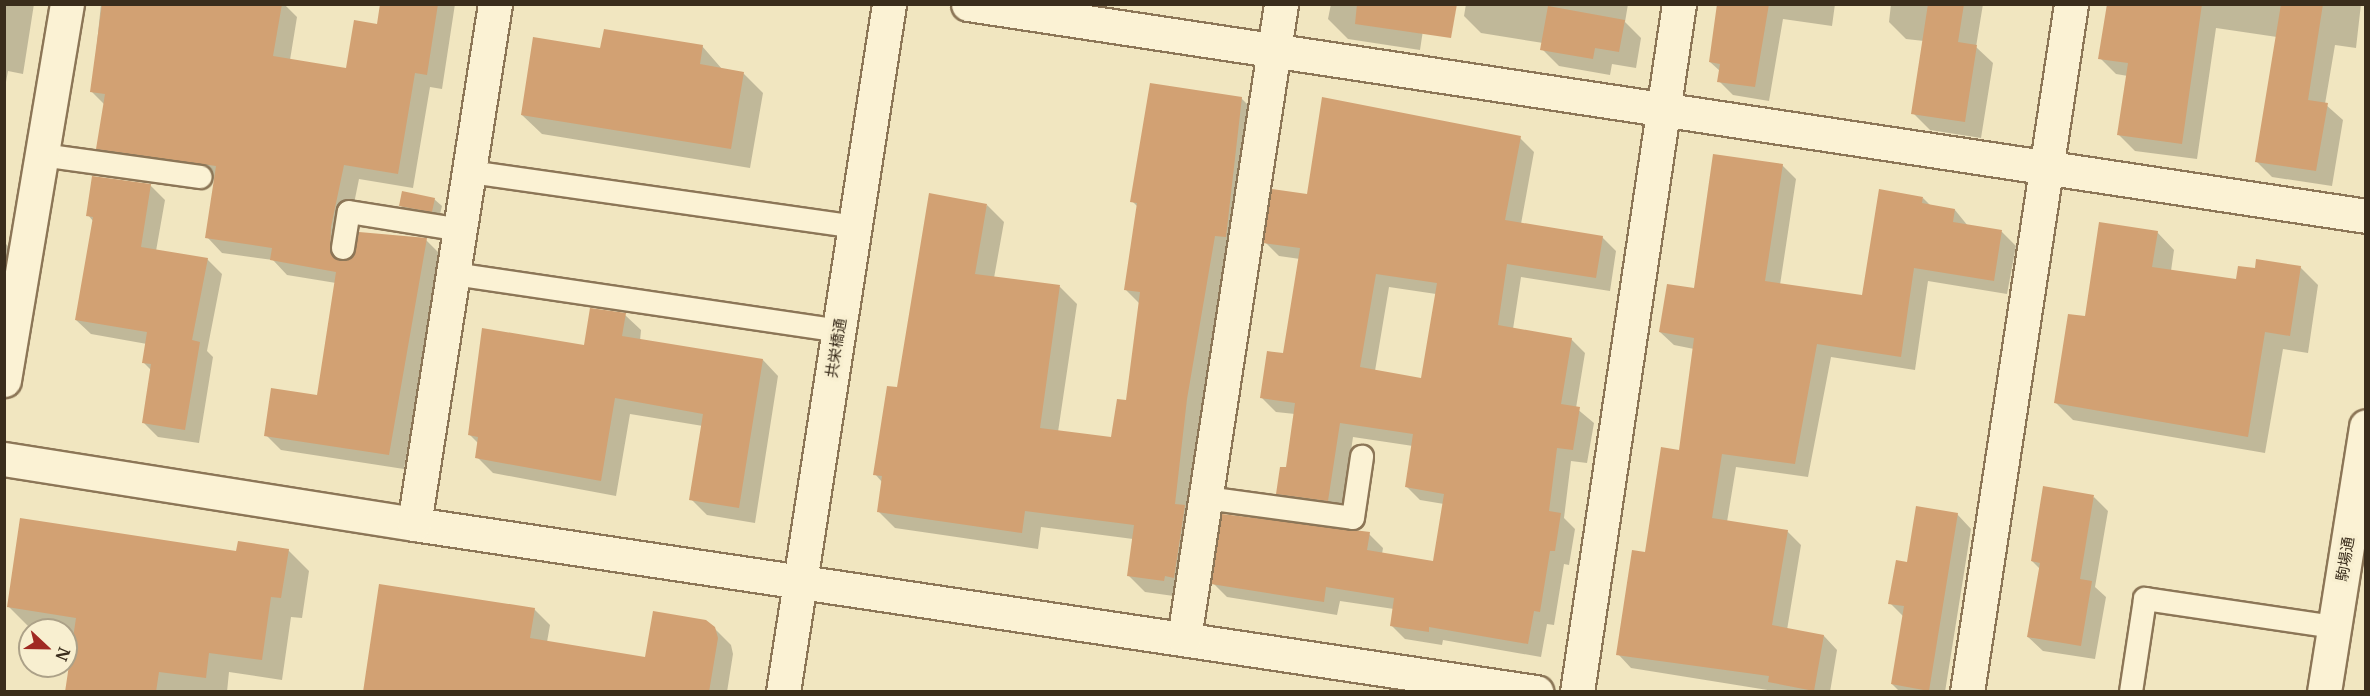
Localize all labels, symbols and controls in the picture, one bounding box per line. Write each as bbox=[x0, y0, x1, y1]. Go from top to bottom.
street label: 共栄橋通 bbox=[822, 317, 850, 379]
street label: 駒場通 bbox=[2333, 535, 2357, 583]
north arrow bbox=[18, 618, 78, 678]
text: N bbox=[51, 644, 74, 664]

